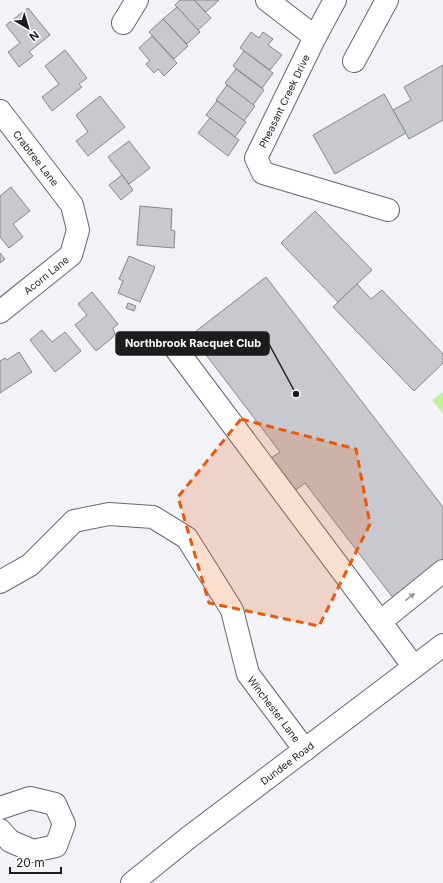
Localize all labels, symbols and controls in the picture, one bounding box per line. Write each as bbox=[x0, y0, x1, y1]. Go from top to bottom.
north arrow bbox=[8, 8, 48, 48]
text: N bbox=[27, 28, 42, 44]
street label: Pheasant Creek Drive bbox=[256, 52, 312, 150]
street label: Crabtree Lane bbox=[11, 128, 62, 188]
street label: Acorn Lane bbox=[21, 253, 71, 297]
callout: Northbrook Racquet Club bbox=[116, 332, 269, 355]
text: Northbrook Racquet Club bbox=[125, 336, 261, 350]
one-way arrow bbox=[405, 593, 416, 602]
street label: Winchester Lane bbox=[245, 674, 303, 744]
street label: Dundee Road bbox=[258, 739, 316, 787]
scale bar bbox=[10, 849, 61, 875]
text: 20 m bbox=[16, 855, 45, 870]

